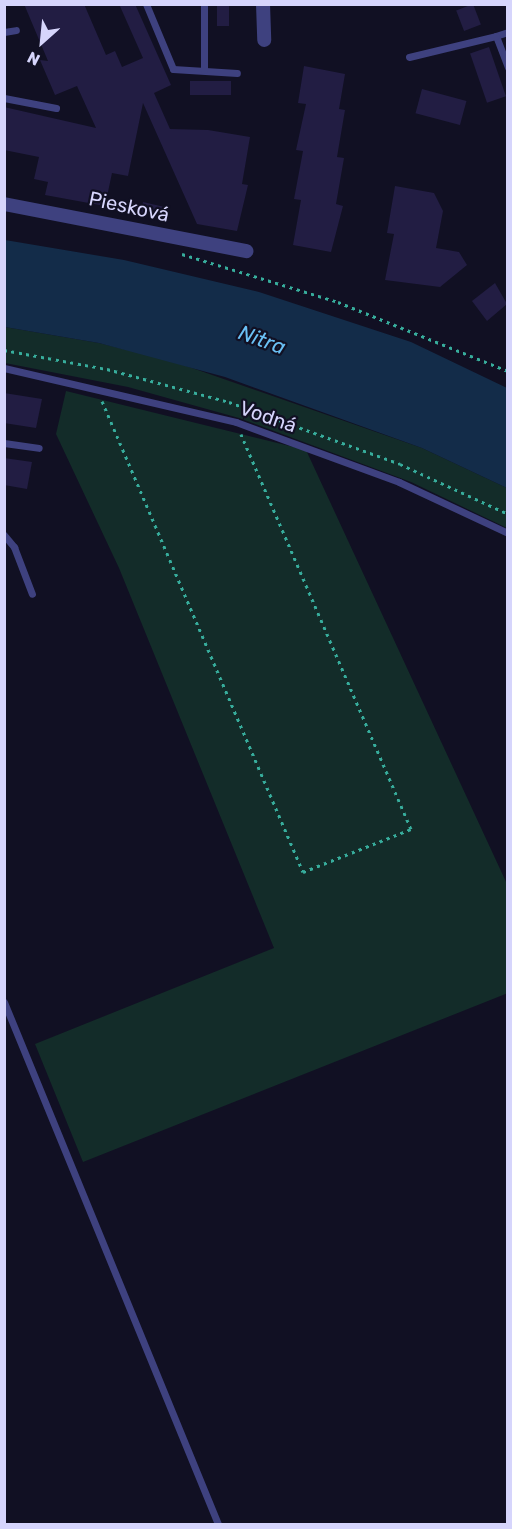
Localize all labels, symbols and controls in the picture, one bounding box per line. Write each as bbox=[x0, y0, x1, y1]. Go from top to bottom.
north arrow bbox=[12, 12, 72, 72]
text: N bbox=[24, 47, 43, 70]
street label: Piesková bbox=[87, 187, 171, 227]
water label: Nitra bbox=[235, 320, 289, 360]
street label: Vodná bbox=[236, 396, 300, 438]

